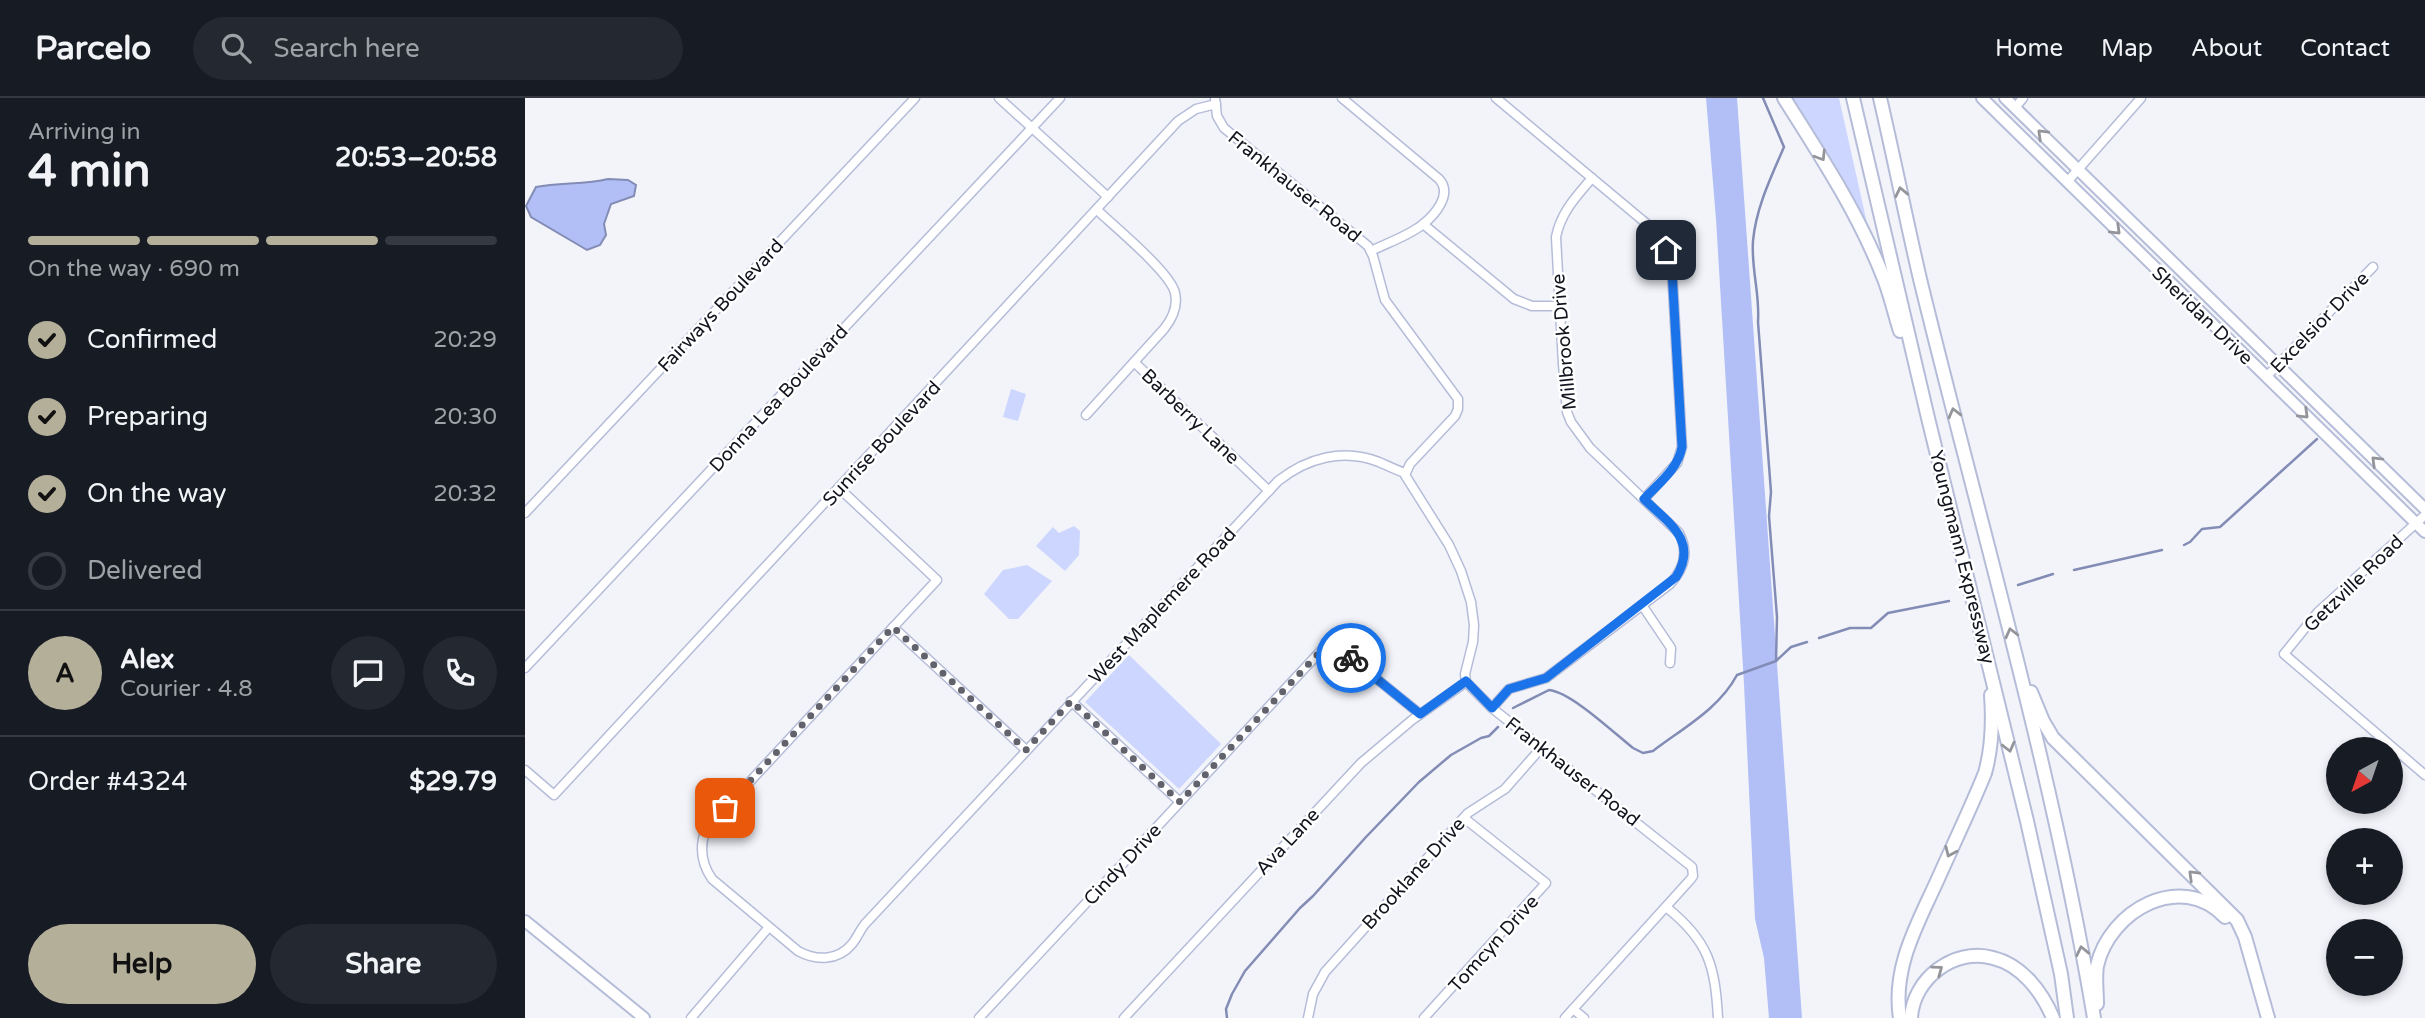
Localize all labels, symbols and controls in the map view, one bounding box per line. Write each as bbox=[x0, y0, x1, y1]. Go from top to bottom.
search box bbox=[193, 17, 683, 80]
text: Parcelo bbox=[35, 29, 151, 68]
icon: search bbox=[217, 29, 255, 67]
text: Search here bbox=[273, 33, 420, 64]
text: Home bbox=[1995, 34, 2063, 63]
text: Map bbox=[2101, 34, 2153, 63]
text: About bbox=[2191, 34, 2262, 63]
text: Contact bbox=[2300, 34, 2390, 63]
text: Arriving in bbox=[28, 118, 141, 146]
street label: Frankhauser Road bbox=[1224, 126, 1365, 247]
one-way arrow bbox=[2037, 130, 2050, 143]
text: 20:53–20:58 bbox=[335, 142, 497, 173]
text: 4 min bbox=[28, 144, 151, 199]
one-way arrow bbox=[1812, 148, 1825, 161]
one-way arrow bbox=[1894, 186, 1909, 198]
pin bbox=[1636, 220, 1696, 280]
one-way arrow bbox=[2108, 221, 2121, 234]
icon: home bbox=[1647, 231, 1685, 269]
street label: Fairways Boulevard bbox=[653, 235, 788, 377]
text: On the way · 690 m bbox=[28, 255, 240, 283]
street label: Sheridan Drive bbox=[2147, 262, 2257, 369]
street label: Excelsior Drive bbox=[2266, 268, 2374, 378]
street label: Millbrook Drive bbox=[1547, 273, 1581, 411]
icon: check bbox=[28, 321, 66, 359]
street label: Donna Lea Boulevard bbox=[705, 321, 853, 477]
text: Confirmed bbox=[87, 324, 217, 355]
text: 20:29 bbox=[433, 326, 497, 354]
street label: Barberry Lane bbox=[1137, 365, 1244, 469]
street label: Sunrise Boulevard bbox=[818, 377, 945, 511]
icon: check bbox=[28, 398, 66, 436]
text: Preparing bbox=[87, 401, 208, 432]
text: 20:30 bbox=[433, 403, 497, 431]
one-way arrow bbox=[2296, 406, 2309, 419]
one-way arrow bbox=[1948, 407, 1962, 419]
street label: Youngmann Expressway bbox=[1925, 448, 1999, 666]
one-way arrow bbox=[2372, 456, 2385, 469]
icon: check bbox=[28, 475, 66, 513]
text: On the way bbox=[87, 478, 227, 509]
text: 20:32 bbox=[433, 480, 497, 508]
street label: West Maplemere Road bbox=[1085, 523, 1241, 688]
street label: Getzville Road bbox=[2299, 531, 2408, 637]
text: Delivered bbox=[87, 555, 203, 586]
courier bbox=[1316, 623, 1386, 693]
one-way arrow bbox=[2005, 627, 2019, 639]
button: chat bbox=[331, 636, 405, 710]
button: phone bbox=[423, 636, 497, 710]
icon: bike bbox=[1332, 639, 1370, 677]
text: Alex bbox=[120, 644, 174, 675]
text: A bbox=[55, 658, 75, 689]
text: Courier · 4.8 bbox=[120, 675, 253, 703]
street label: Frankhauser Road bbox=[1501, 712, 1644, 831]
north arrow bbox=[2326, 737, 2403, 814]
map controls bbox=[2326, 737, 2403, 996]
one-way arrow bbox=[2001, 741, 2015, 753]
text: Order #4324 bbox=[28, 766, 188, 797]
text: $29.79 bbox=[409, 766, 497, 797]
pin bbox=[695, 778, 755, 838]
icon: bag bbox=[706, 789, 744, 827]
street label: Ava Lane bbox=[1251, 804, 1324, 880]
street label: Brooklane Drive bbox=[1358, 813, 1470, 934]
street label: Cindy Drive bbox=[1079, 819, 1166, 910]
button: + bbox=[2326, 828, 2403, 905]
one-way arrow bbox=[1944, 845, 1958, 857]
one-way arrow bbox=[2188, 870, 2201, 883]
street label: Tomcyn Drive bbox=[1444, 891, 1543, 997]
button: − bbox=[2326, 919, 2403, 996]
button: Help bbox=[28, 924, 256, 1004]
button: Share bbox=[270, 924, 497, 1004]
one-way arrow bbox=[2075, 945, 2090, 957]
one-way arrow bbox=[1930, 966, 1943, 978]

